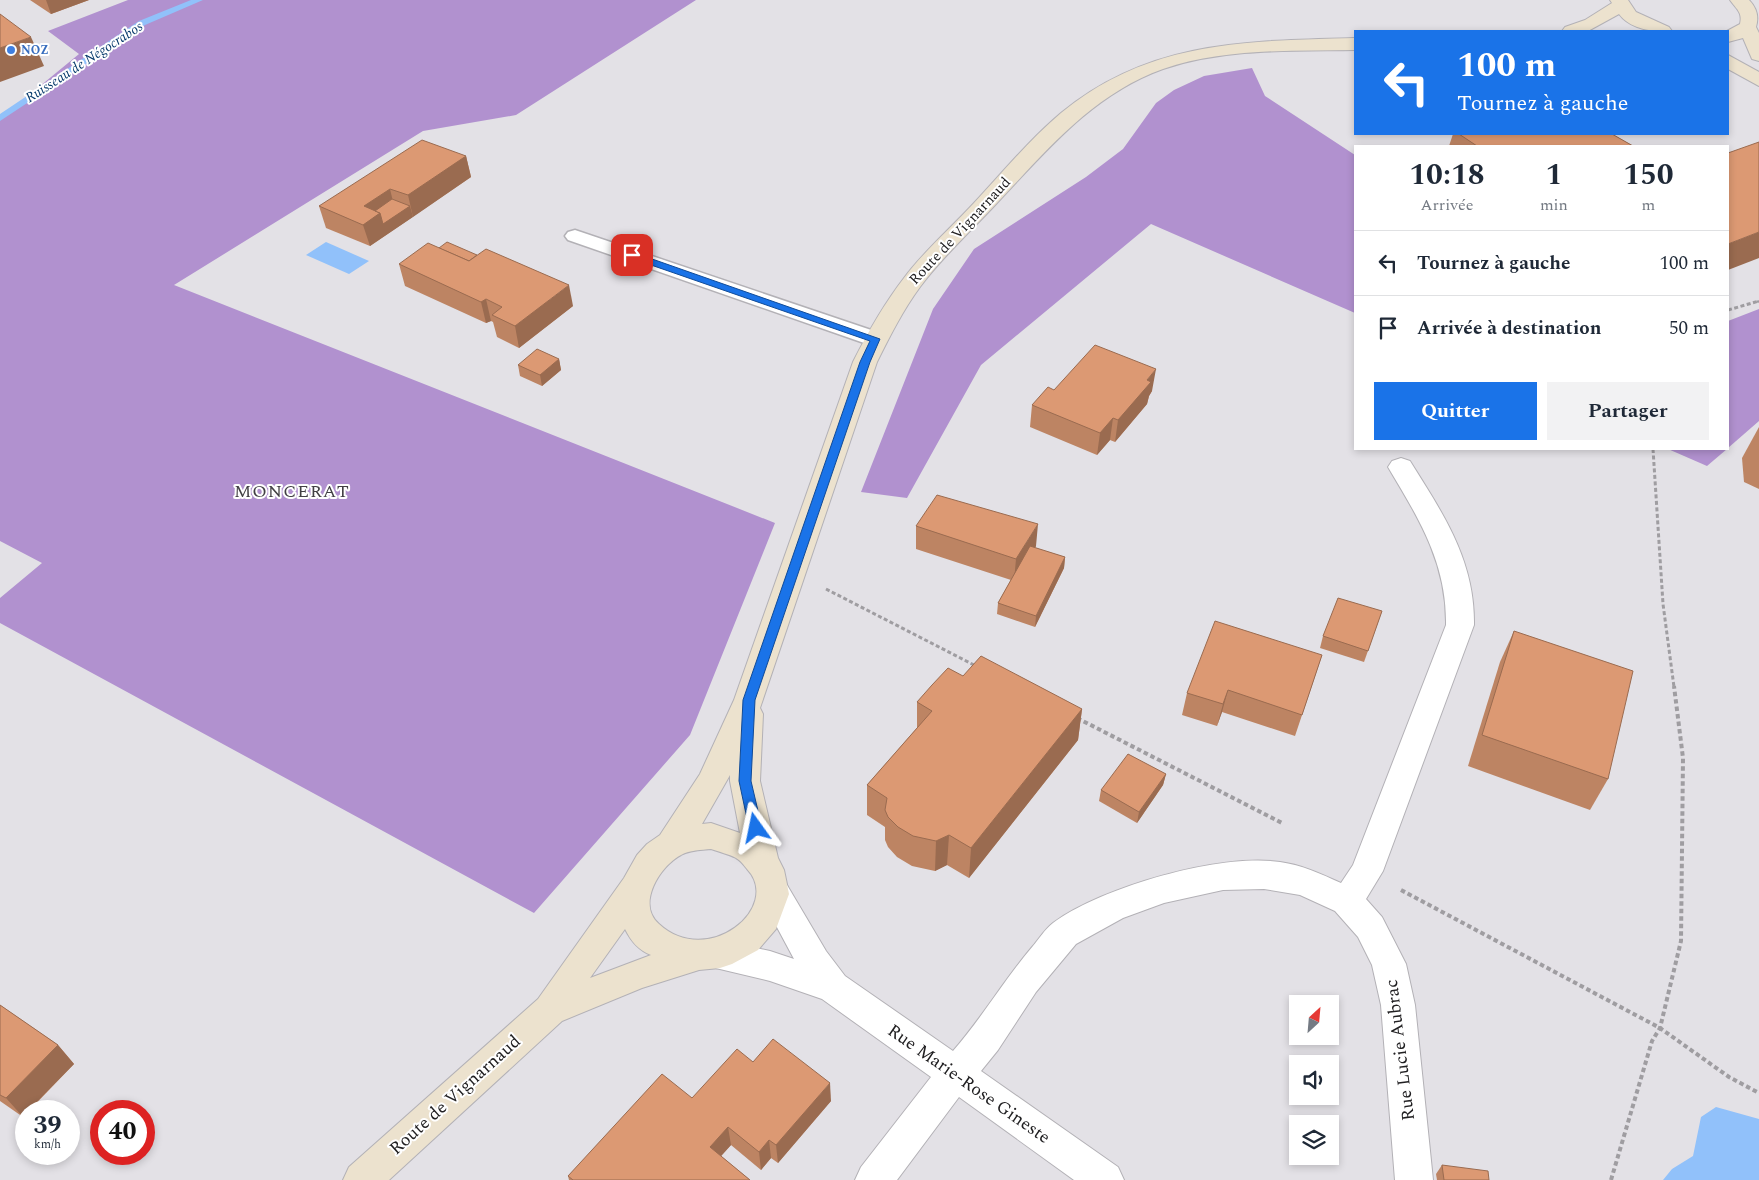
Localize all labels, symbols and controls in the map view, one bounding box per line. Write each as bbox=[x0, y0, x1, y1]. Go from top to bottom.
water label: Ruisseau de Négocrabos bbox=[21, 16, 147, 108]
text: 100 m bbox=[1457, 39, 1556, 92]
place label: NOZ bbox=[21, 41, 49, 60]
marker: NOZ bbox=[5, 44, 17, 56]
icon: left bbox=[1374, 50, 1439, 115]
text: Tournez à gauche bbox=[1457, 87, 1628, 120]
text: 10:18 bbox=[1409, 152, 1485, 198]
text: 1 bbox=[1545, 152, 1562, 198]
text: 150 bbox=[1623, 152, 1674, 198]
street label: Route de Vignarnaud bbox=[904, 172, 1016, 290]
text: Arrivée bbox=[1421, 193, 1473, 217]
text: min bbox=[1540, 193, 1568, 217]
text: m bbox=[1642, 193, 1655, 217]
pin bbox=[611, 234, 653, 276]
icon: arrive bbox=[618, 241, 646, 269]
icon: left bbox=[1374, 249, 1402, 277]
text: Tournez à gauche bbox=[1417, 249, 1570, 278]
text: 100 m bbox=[1659, 249, 1709, 278]
icon: arrive bbox=[1374, 314, 1402, 342]
text: Arrivée à destination bbox=[1417, 314, 1601, 343]
text: 50 m bbox=[1669, 314, 1709, 343]
button: Quitter bbox=[1374, 382, 1537, 440]
button: Partager bbox=[1547, 382, 1709, 440]
district label: MONCERAT bbox=[234, 478, 350, 505]
position arrow bbox=[729, 801, 781, 853]
street label: Rue Lucie Aubrac bbox=[1378, 978, 1422, 1122]
north arrow bbox=[1289, 995, 1339, 1045]
map controls bbox=[1289, 995, 1339, 1165]
street label: Rue Marie-Rose Gineste bbox=[882, 1017, 1056, 1151]
street label: Route de Vignarnaud bbox=[383, 1028, 527, 1162]
button: sound bbox=[1289, 1055, 1339, 1105]
speed limit sign: 40 bbox=[90, 1100, 155, 1165]
text: 39 bbox=[33, 1107, 62, 1145]
button: layers bbox=[1289, 1115, 1339, 1165]
text: km/h bbox=[34, 1135, 61, 1154]

